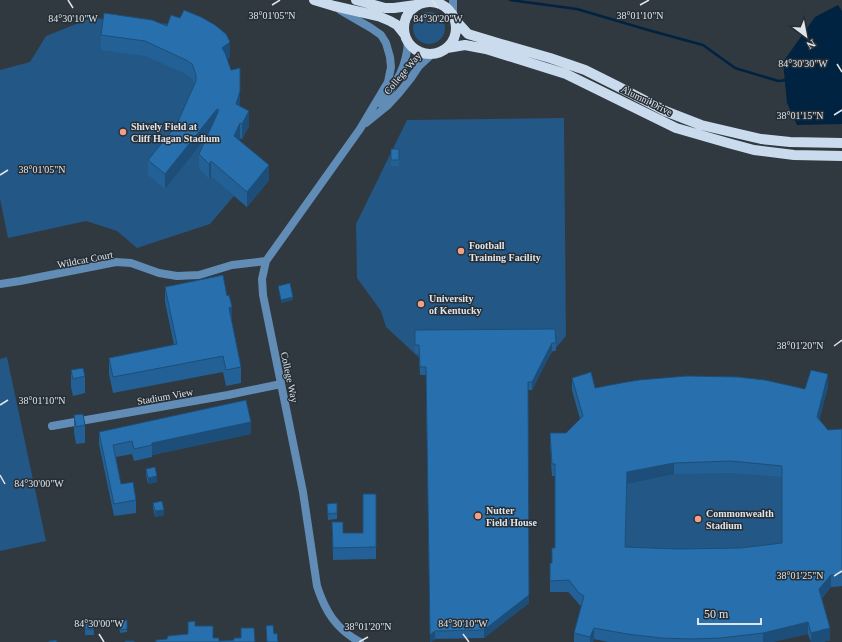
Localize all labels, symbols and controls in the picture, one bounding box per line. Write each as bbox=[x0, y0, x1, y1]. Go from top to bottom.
text: 38°01'05"N bbox=[248, 10, 296, 21]
text: 38°01'10"N bbox=[616, 10, 664, 21]
text: 84°30'10"W bbox=[48, 13, 98, 24]
text: 84°30'20"W bbox=[413, 13, 463, 24]
north arrow bbox=[786, 16, 826, 56]
text: N bbox=[805, 37, 818, 52]
street label: College Way bbox=[382, 50, 423, 97]
text: 84°30'30"W bbox=[778, 58, 828, 69]
street label: Alumni Drive bbox=[619, 83, 675, 118]
text: 38°01'15"N bbox=[776, 110, 824, 121]
place label: Shively Field at Cliff Hagan Stadium bbox=[131, 121, 221, 144]
marker: Shively Field at Cliff Hagan Stadium bbox=[118, 127, 128, 137]
text: 38°01'05"N bbox=[18, 164, 66, 175]
place label: Football Training Facility bbox=[469, 240, 541, 263]
marker: Football Training Facility bbox=[456, 246, 466, 256]
street label: Wildcat Court bbox=[56, 249, 114, 270]
place label: University of Kentucky bbox=[429, 293, 482, 316]
marker: University of Kentucky bbox=[416, 299, 426, 309]
text: 38°01'20"N bbox=[776, 340, 824, 351]
street label: College Way bbox=[279, 351, 300, 403]
street label: Stadium View bbox=[136, 386, 195, 407]
text: 38°01'10"N bbox=[18, 395, 66, 406]
text: 84°30'00"W bbox=[14, 478, 64, 489]
place label: Nutter Field House bbox=[486, 505, 537, 528]
place label: Commonwealth Stadium bbox=[706, 508, 774, 531]
marker: Nutter Field House bbox=[473, 511, 483, 521]
marker: Commonwealth Stadium bbox=[693, 514, 703, 524]
text: 38°01'25"N bbox=[776, 570, 824, 581]
scale bar bbox=[698, 600, 761, 626]
text: 50 m bbox=[704, 607, 729, 621]
text: 84°30'00"W bbox=[74, 618, 124, 629]
text: 84°30'10"W bbox=[438, 618, 488, 629]
text: 38°01'20"N bbox=[344, 621, 392, 632]

